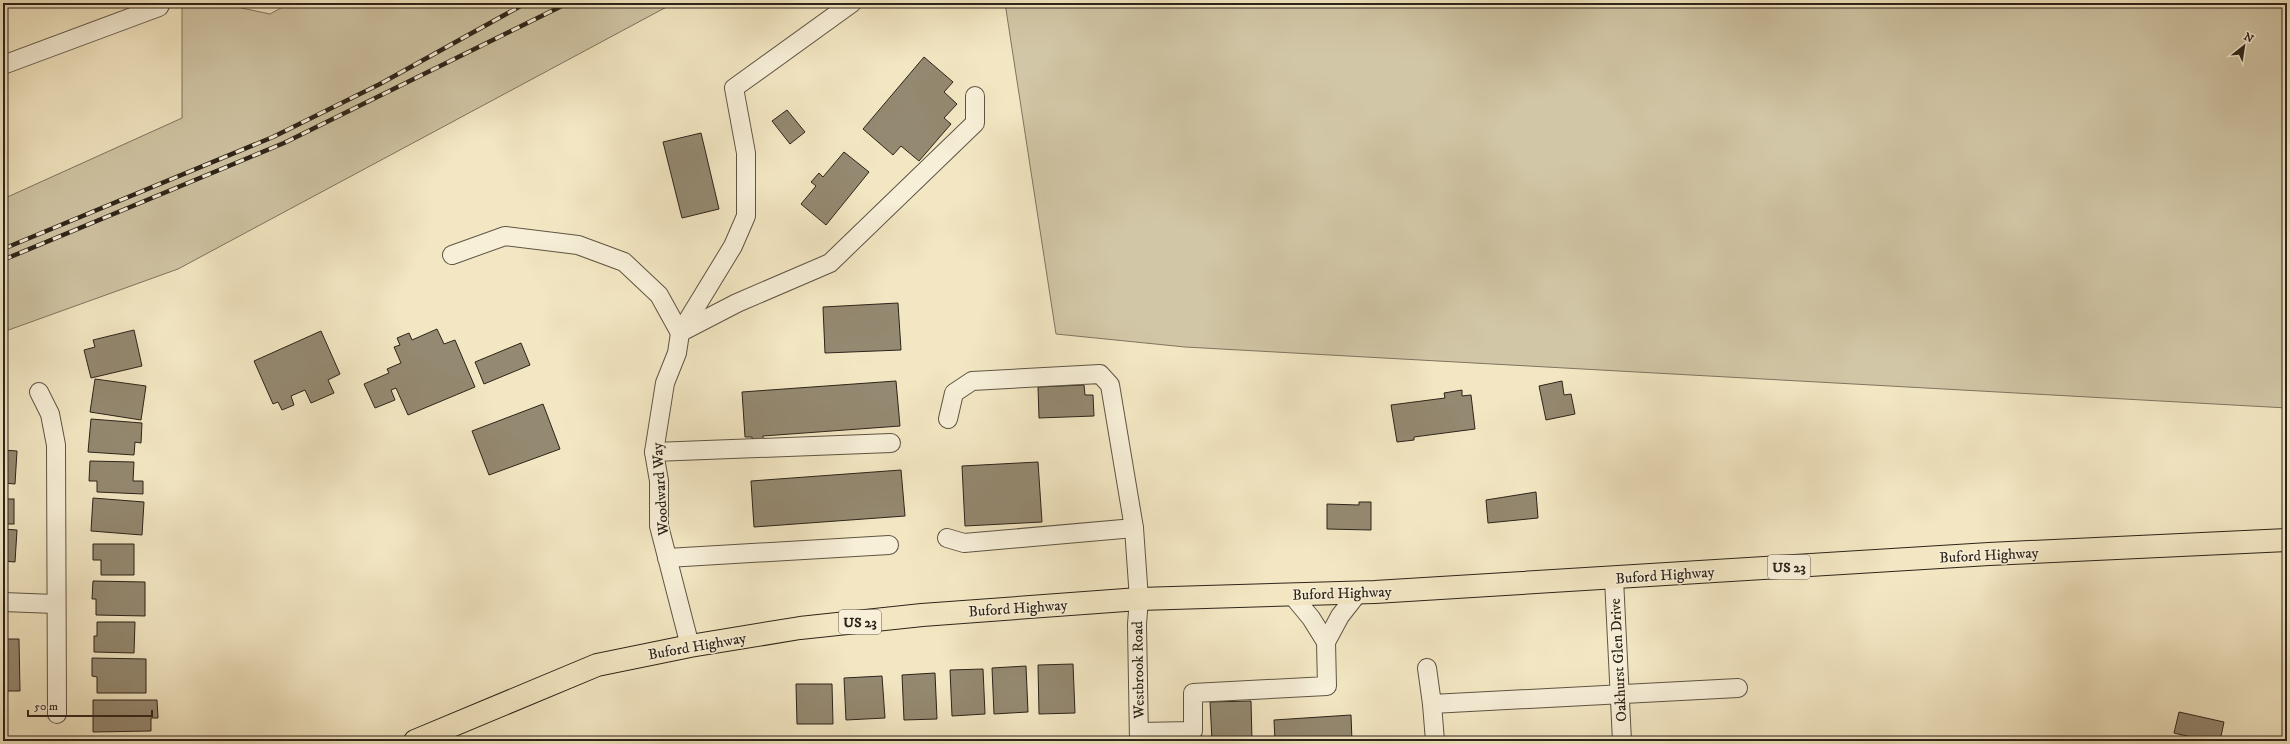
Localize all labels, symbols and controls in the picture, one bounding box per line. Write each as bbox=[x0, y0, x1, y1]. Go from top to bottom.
north arrow bbox=[2224, 26, 2264, 66]
text: N bbox=[2241, 30, 2256, 47]
street label: Woodward Way bbox=[648, 441, 673, 537]
street label: Buford Highway bbox=[1939, 543, 2040, 568]
road number: US 23 bbox=[1768, 555, 1810, 579]
street label: Buford Highway bbox=[1615, 562, 1716, 588]
street label: Buford Highway bbox=[1292, 582, 1393, 605]
street label: Buford Highway bbox=[968, 595, 1069, 621]
street label: Oakhurst Glen Drive bbox=[1606, 598, 1631, 722]
road number: US 23 bbox=[839, 610, 881, 634]
street label: Westbrook Road bbox=[1128, 620, 1149, 720]
street label: Buford Highway bbox=[646, 628, 749, 664]
scale bar bbox=[28, 692, 152, 718]
text: 50 m bbox=[34, 699, 58, 714]

